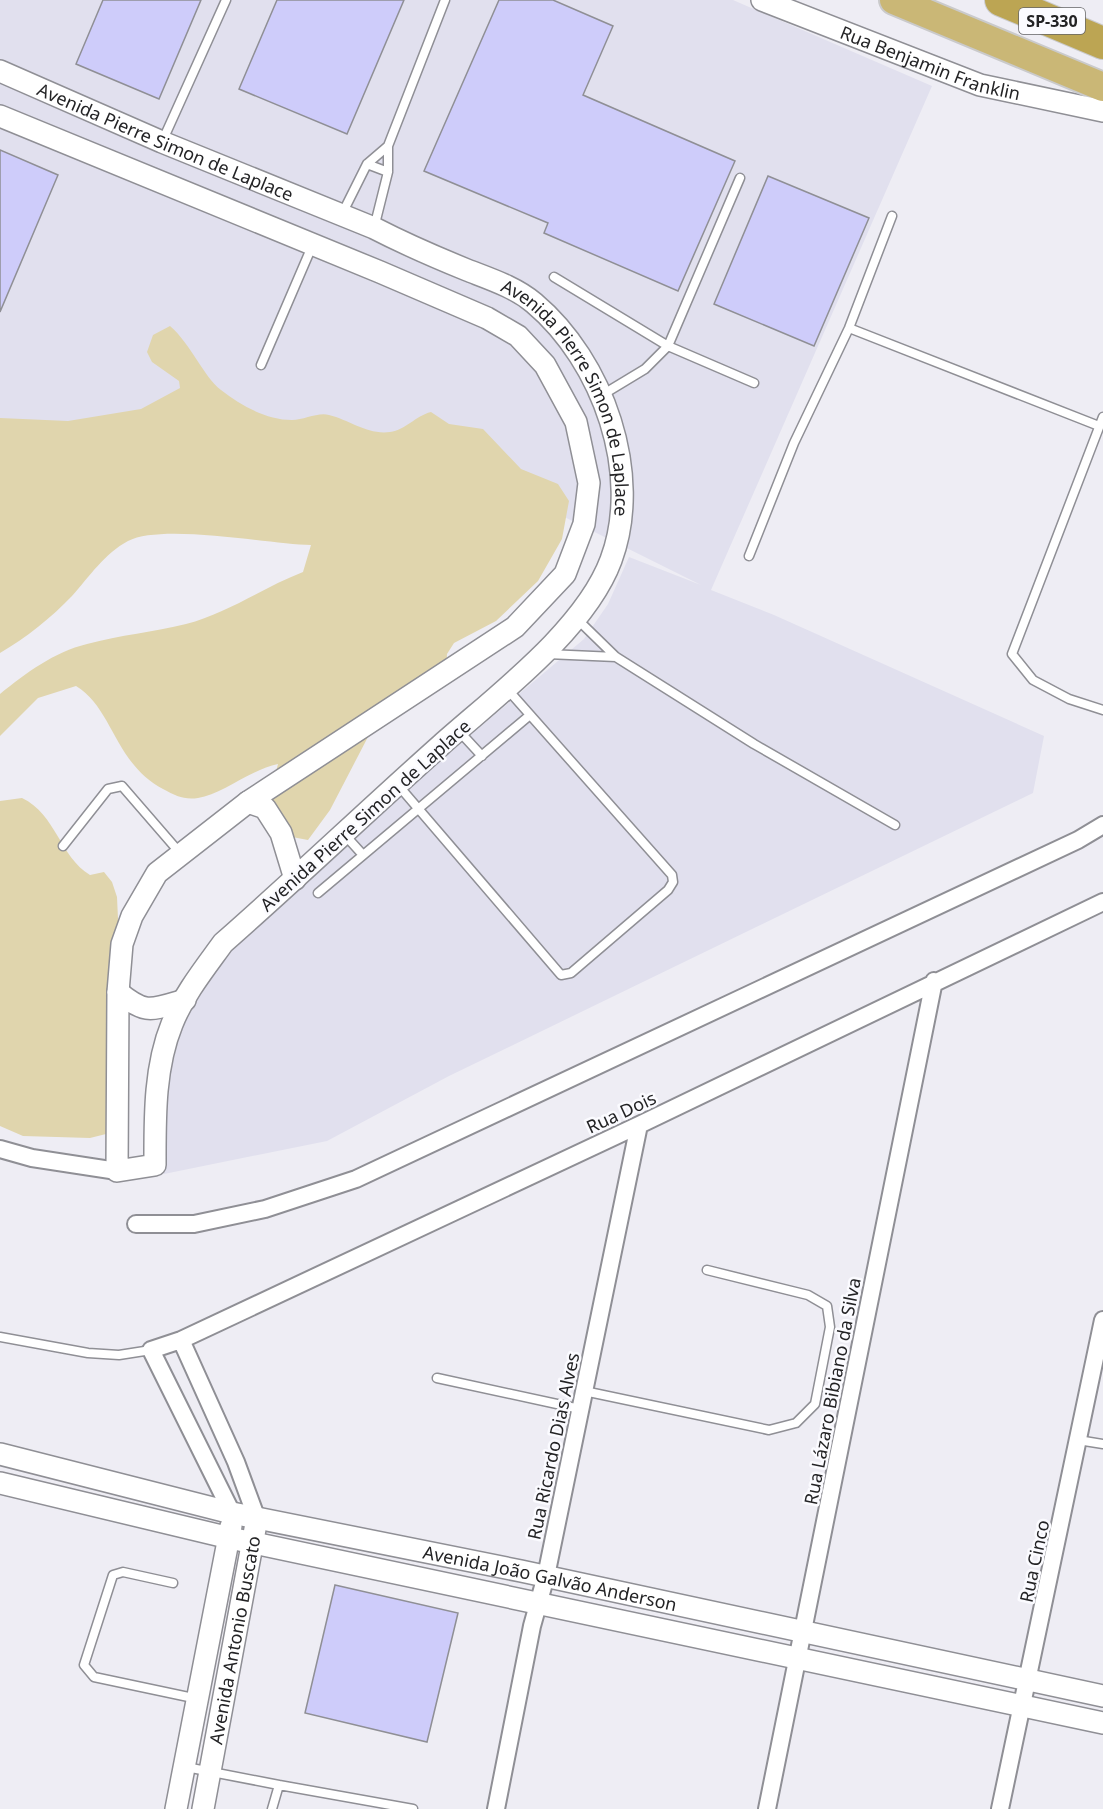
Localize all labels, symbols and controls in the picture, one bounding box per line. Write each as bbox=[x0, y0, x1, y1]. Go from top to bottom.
road number: SP-330 bbox=[1019, 8, 1085, 34]
street label: Rua Benjamin Franklin bbox=[837, 20, 1023, 105]
street label: Avenida Pierre Simon de Laplace bbox=[34, 77, 297, 206]
street label: Avenida Pierre Simon de Laplace bbox=[498, 273, 634, 517]
street label: Avenida Pierre Simon de Laplace bbox=[255, 714, 475, 916]
street label: Rua Dois bbox=[582, 1085, 660, 1139]
street label: Rua Lázaro Bibiano da Silva bbox=[798, 1275, 866, 1507]
street label: Rua Ricardo Dias Alves bbox=[521, 1350, 585, 1542]
street label: Rua Cinco bbox=[1014, 1518, 1054, 1604]
street label: Avenida Antonio Buscato bbox=[203, 1534, 266, 1746]
street label: Avenida João Galvão Anderson bbox=[421, 1540, 679, 1616]

